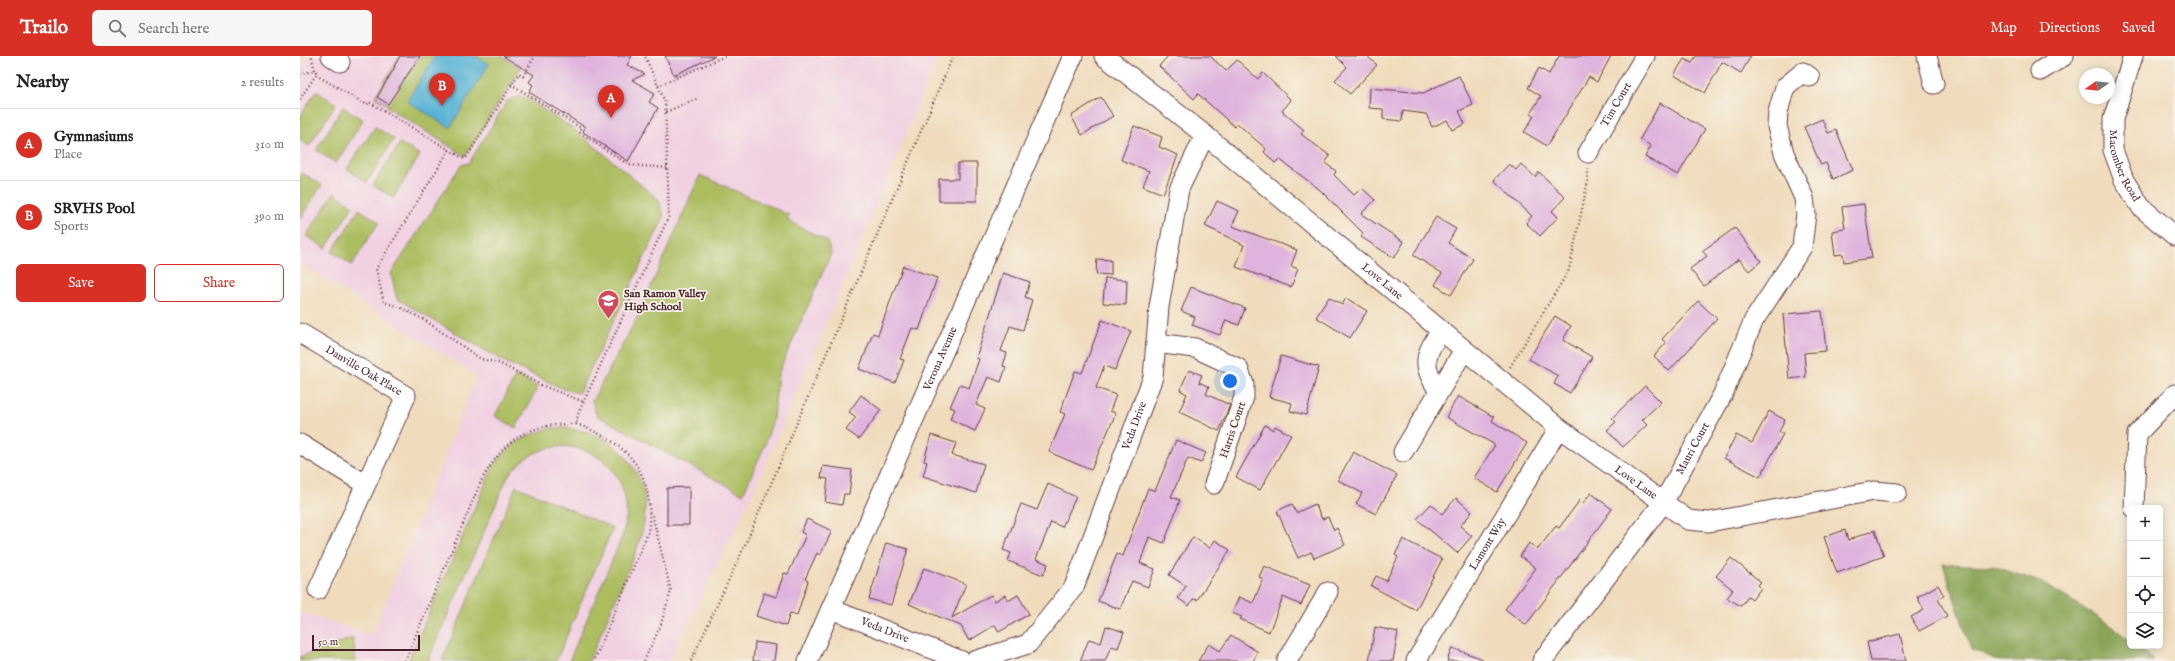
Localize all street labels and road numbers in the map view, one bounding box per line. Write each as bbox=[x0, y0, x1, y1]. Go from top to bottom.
street label: Tim Court bbox=[1598, 80, 1635, 129]
street label: Macomber Road bbox=[2106, 130, 2143, 204]
street label: Love Lane bbox=[1358, 260, 1406, 303]
street label: Verona Avenue bbox=[920, 325, 961, 394]
street label: Danville Oak Place bbox=[323, 343, 404, 399]
street label: Veda Drive bbox=[1119, 400, 1150, 453]
street label: Harris Court bbox=[1217, 400, 1249, 460]
street label: Mauri Court bbox=[1673, 420, 1713, 477]
street label: Love Lane bbox=[1611, 463, 1660, 503]
street label: Lamont Way bbox=[1466, 515, 1509, 573]
street label: Veda Drive bbox=[858, 614, 911, 646]

